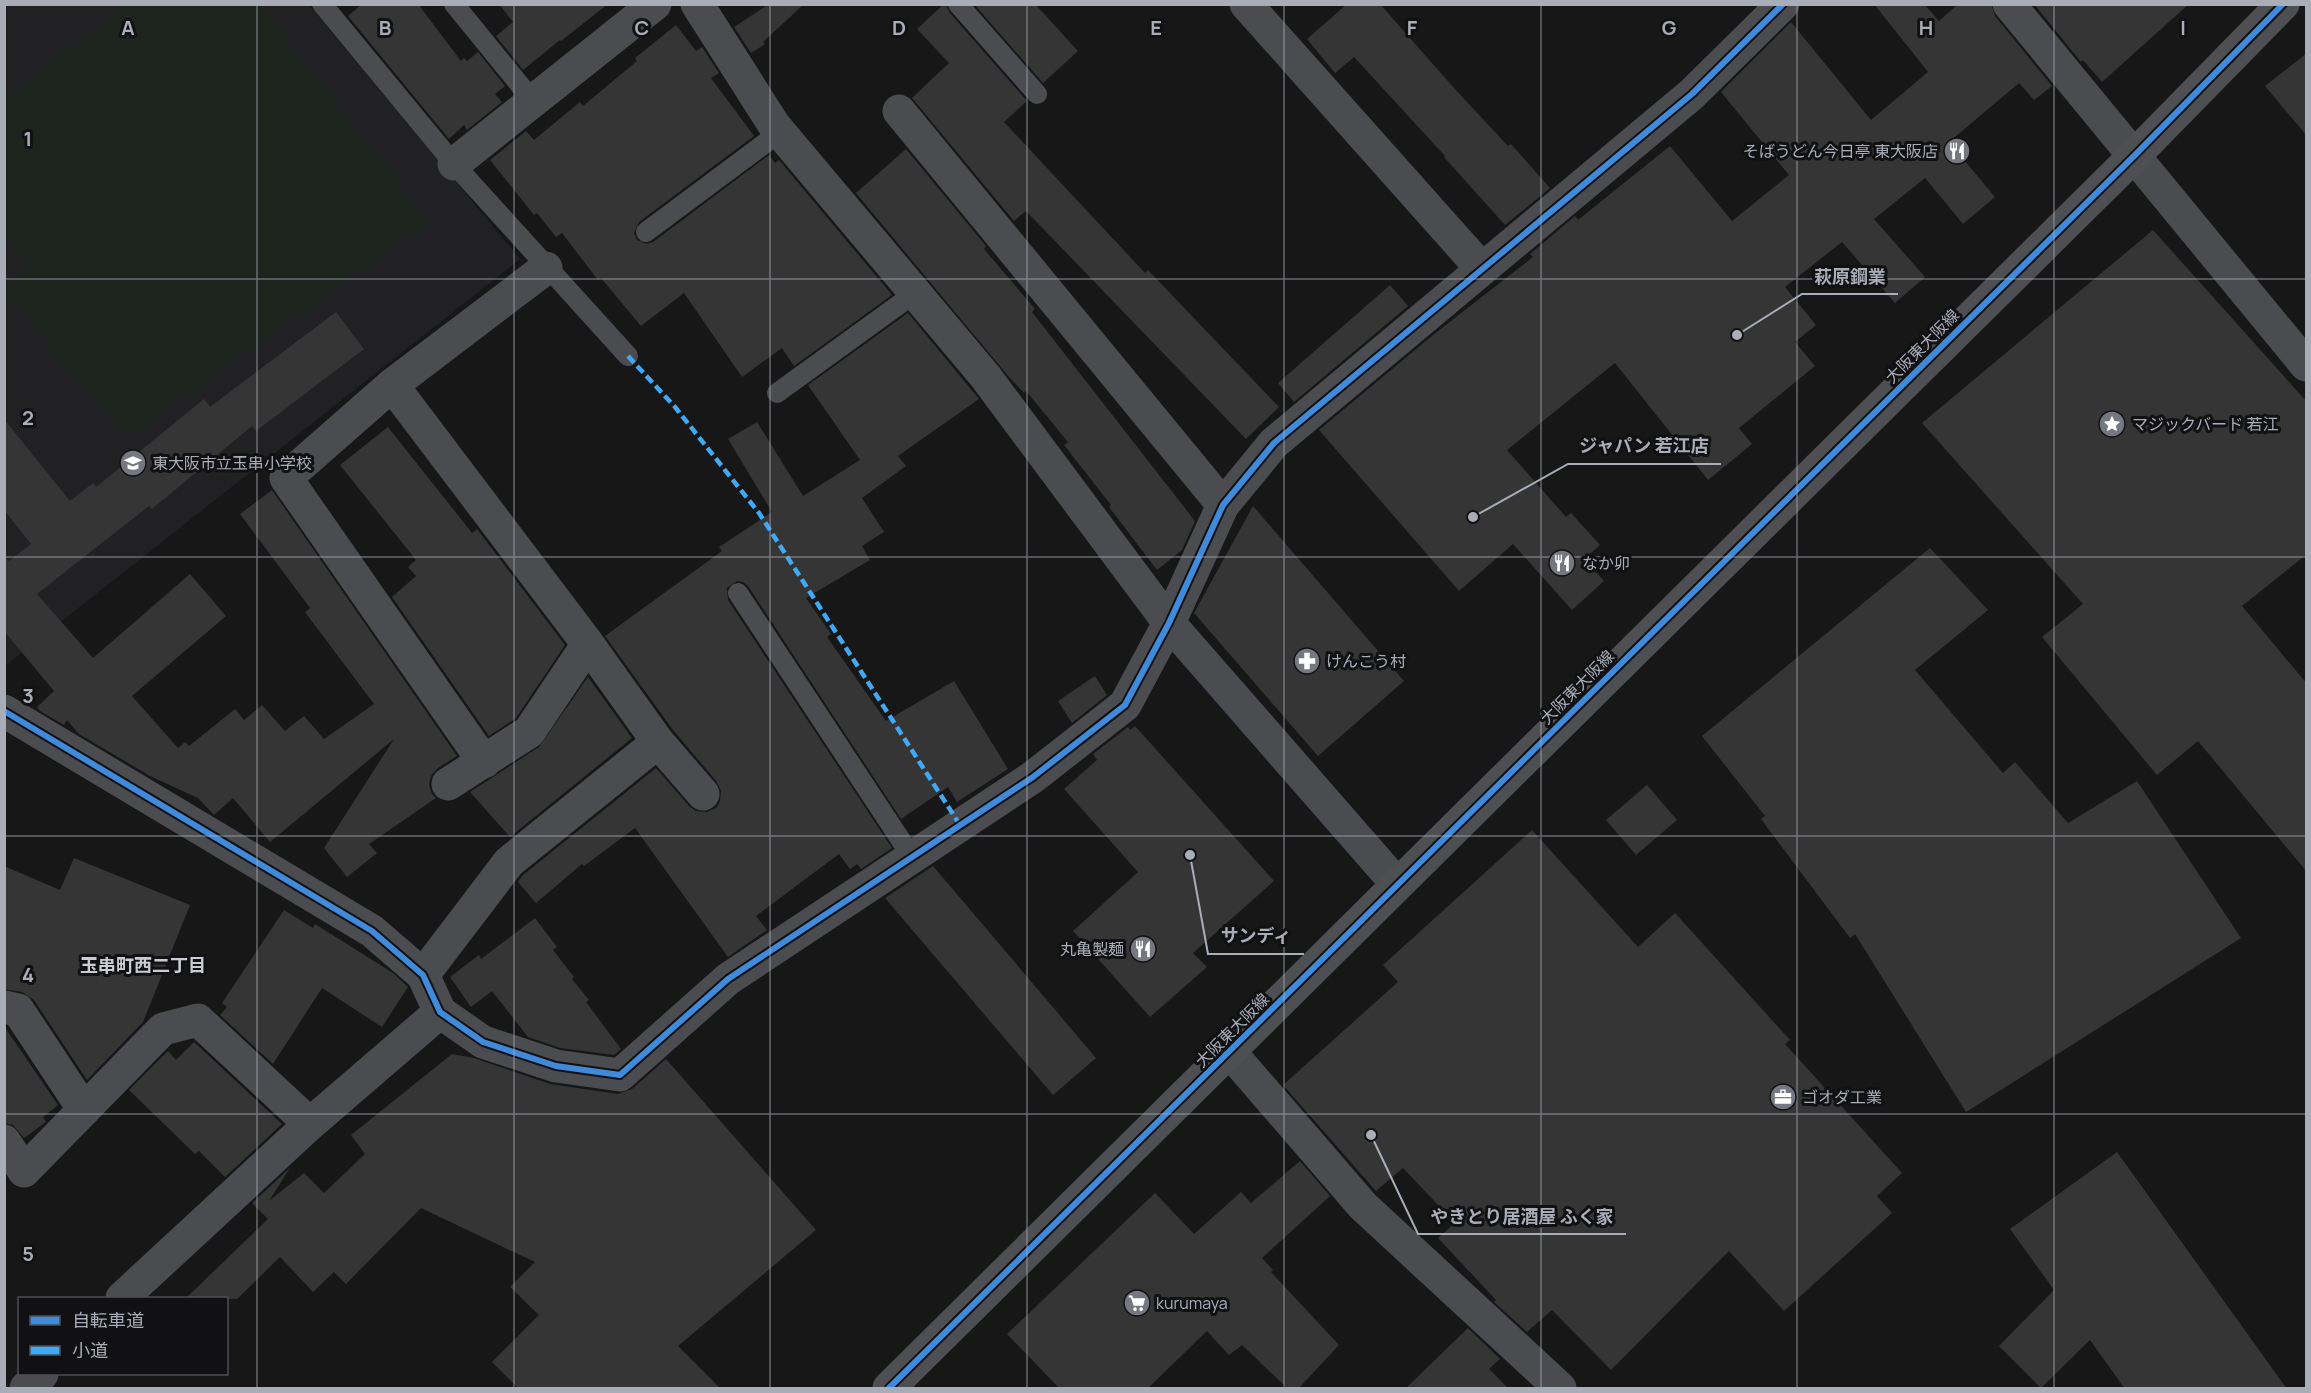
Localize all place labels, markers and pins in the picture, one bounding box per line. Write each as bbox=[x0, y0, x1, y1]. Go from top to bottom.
restaurant icon: そばうどん今日亭 東大阪店 bbox=[1942, 136, 1972, 166]
place label: そばうどん今日亭 東大阪店 bbox=[1743, 140, 1938, 162]
callout: 萩原鋼業 bbox=[1802, 258, 1898, 294]
place icon: マジックバード 若江 bbox=[2097, 409, 2127, 439]
place label: マジックバード 若江 bbox=[2132, 413, 2278, 435]
callout: ジャパン 若江店 bbox=[1568, 428, 1721, 464]
school or university icon: 東大阪市立玉串小学校 bbox=[118, 448, 148, 478]
place label: 東大阪市立玉串小学校 bbox=[152, 452, 312, 474]
restaurant icon: なか卯 bbox=[1547, 548, 1577, 578]
place label: なか卯 bbox=[1582, 552, 1630, 574]
pharmacy icon: けんこう村 bbox=[1292, 646, 1322, 676]
place label: けんこう村 bbox=[1326, 650, 1406, 672]
callout: サンディ bbox=[1208, 918, 1304, 954]
restaurant icon: 丸亀製麺 bbox=[1128, 934, 1158, 964]
place label: 丸亀製麺 bbox=[1060, 938, 1124, 960]
office icon: ゴオダ工業 bbox=[1768, 1082, 1798, 1112]
place label: ゴオダ工業 bbox=[1802, 1086, 1882, 1108]
callout: やきとり居酒屋 ふく家 bbox=[1418, 1198, 1626, 1234]
supermarket icon: kurumaya bbox=[1122, 1288, 1152, 1318]
place label: kurumaya bbox=[1156, 1292, 1228, 1314]

